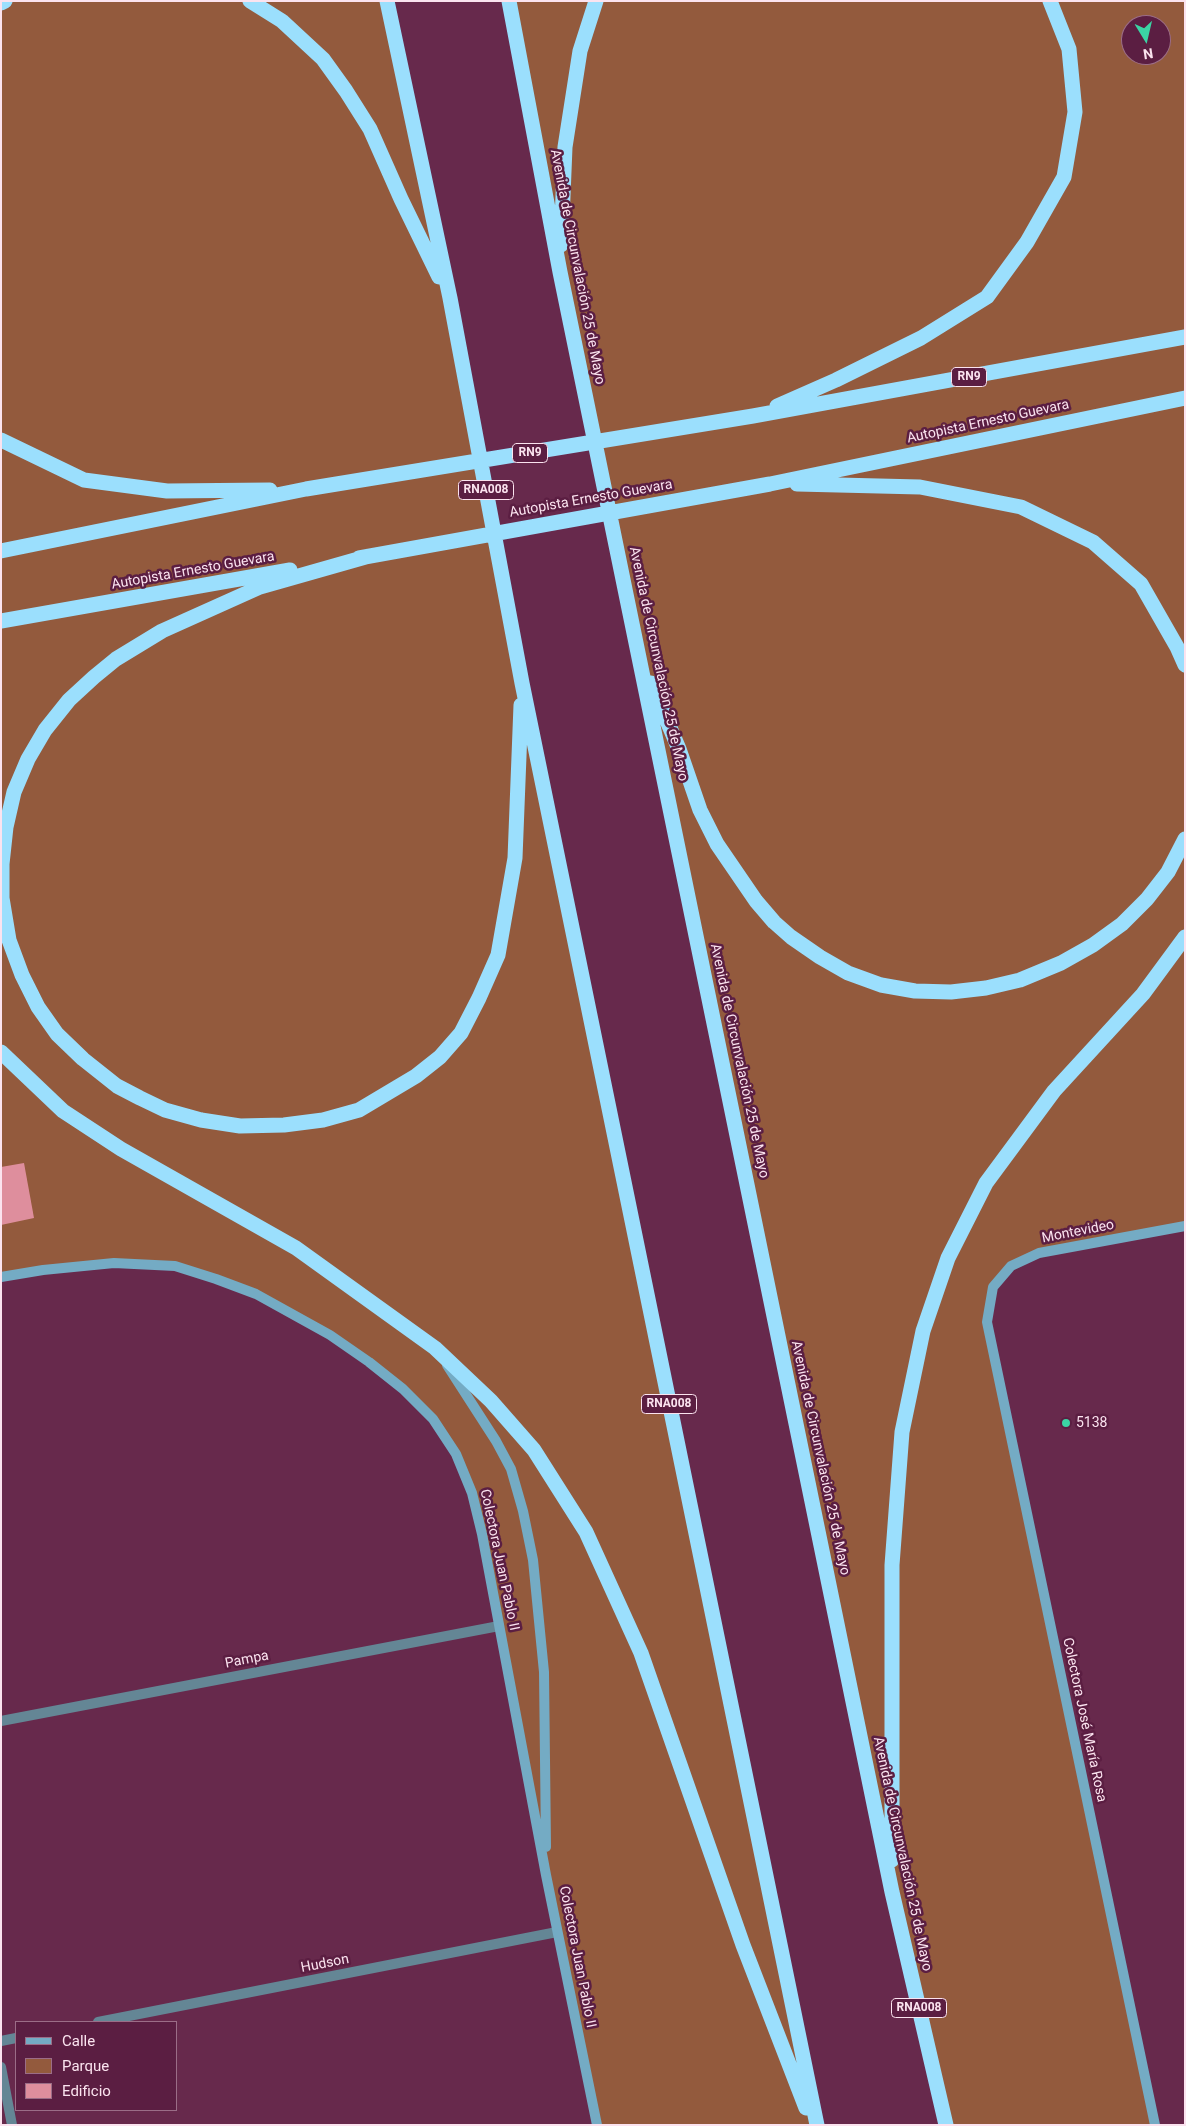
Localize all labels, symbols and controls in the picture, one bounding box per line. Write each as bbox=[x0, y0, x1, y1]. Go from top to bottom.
north arrow bbox=[1121, 15, 1171, 65]
text: N bbox=[1142, 45, 1154, 63]
street label: Avenida de Circunvalación 25 de Mayo bbox=[546, 148, 608, 386]
road number: RN9 bbox=[952, 368, 986, 387]
street label: Autopista Ernesto Guevara bbox=[905, 397, 1071, 447]
road number: RN9 bbox=[512, 443, 548, 462]
street label: Autopista Ernesto Guevara bbox=[508, 476, 674, 522]
road number: RNA008 bbox=[458, 480, 514, 500]
street label: Avenida de Circunvalación 25 de Mayo bbox=[625, 545, 691, 783]
street label: Autopista Ernesto Guevara bbox=[110, 548, 276, 594]
street label: Avenida de Circunvalación 25 de Mayo bbox=[706, 942, 772, 1180]
street label: Montevideo bbox=[1040, 1217, 1116, 1247]
street label: Avenida de Circunvalación 25 de Mayo bbox=[787, 1339, 853, 1577]
road number: RNA008 bbox=[642, 1395, 696, 1414]
place label: 5138 bbox=[1076, 1415, 1107, 1431]
marker: 5138 bbox=[1060, 1417, 1072, 1429]
street label: Colectora Juan Pablo II bbox=[476, 1488, 522, 1632]
street label: Colectora José María Rosa bbox=[1058, 1636, 1110, 1804]
street label: Pampa bbox=[224, 1648, 270, 1672]
street label: Avenida de Circunvalación 25 de Mayo bbox=[869, 1735, 935, 1973]
street label: Colectora Juan Pablo II bbox=[555, 1885, 599, 2029]
street label: Hudson bbox=[300, 1951, 350, 1977]
road number: RNA008 bbox=[892, 1999, 946, 2018]
legend bbox=[15, 2021, 178, 2111]
text: Calle bbox=[62, 2032, 95, 2050]
text: Parque bbox=[62, 2057, 109, 2075]
text: Edificio bbox=[62, 2082, 111, 2100]

